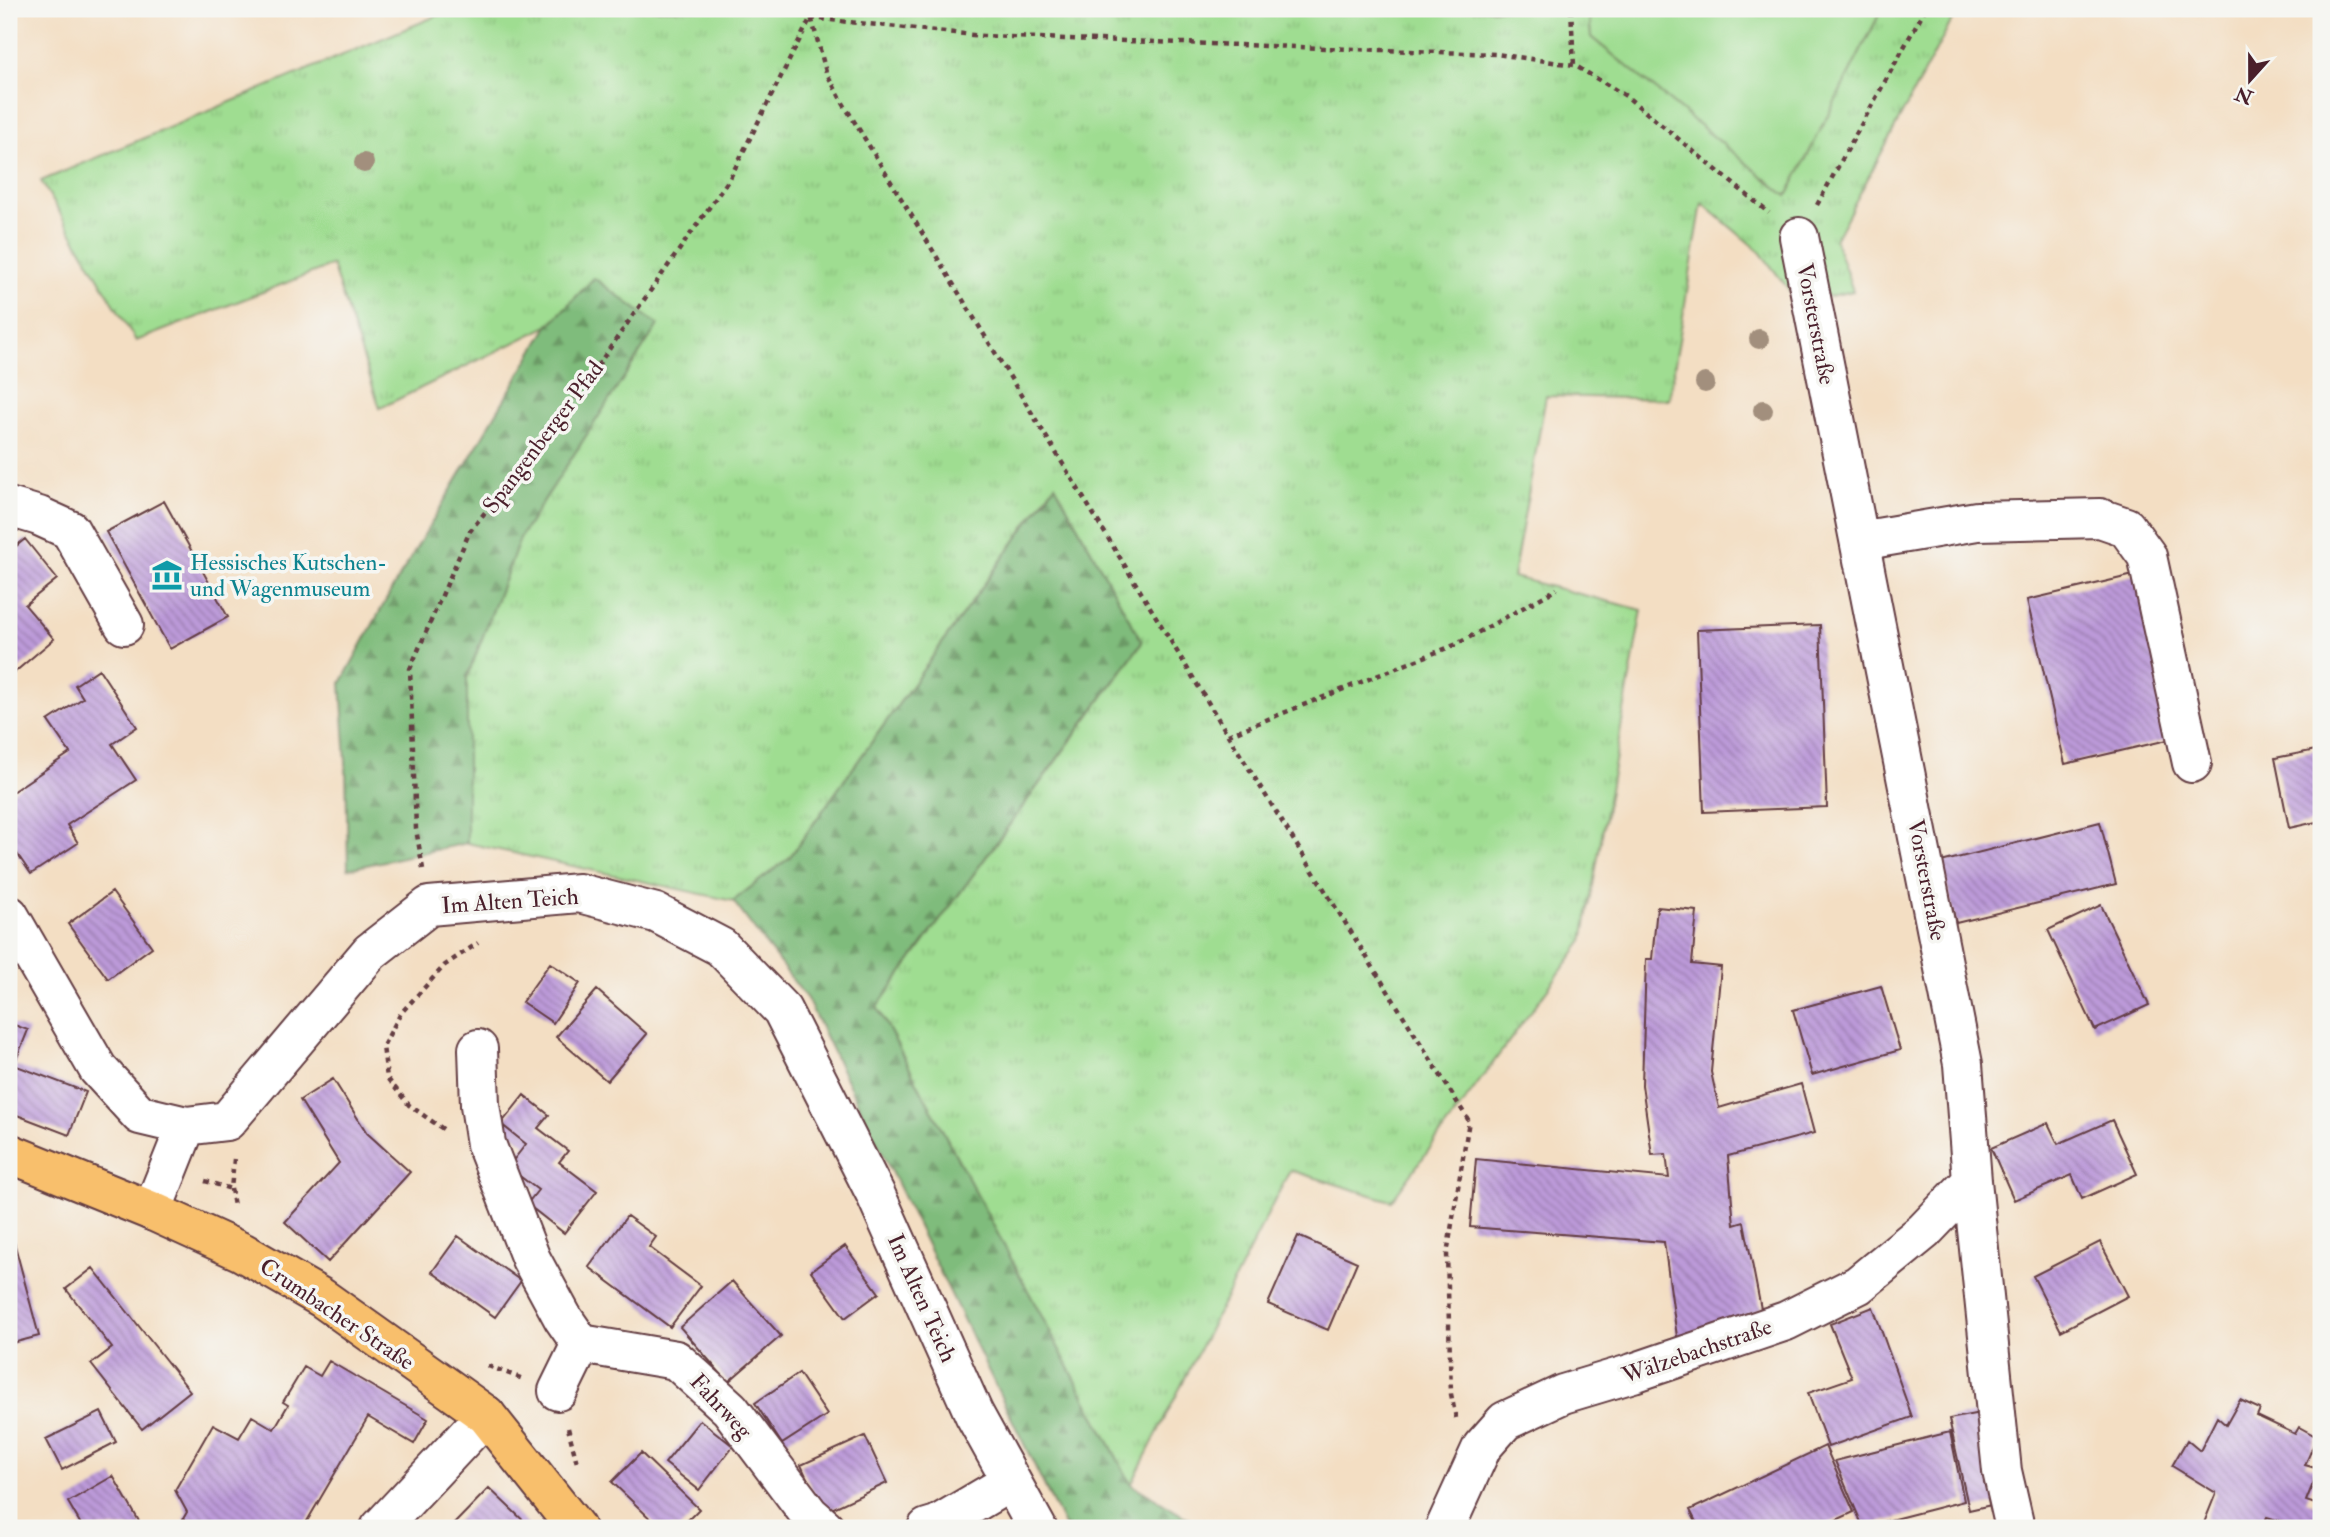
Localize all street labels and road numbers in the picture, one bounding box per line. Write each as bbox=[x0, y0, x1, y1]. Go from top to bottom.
street label: Vorsterstraße bbox=[1790, 261, 1842, 387]
street label: Spangenberger Pfad bbox=[476, 355, 611, 520]
street label: Vorsterstraße bbox=[1901, 817, 1953, 943]
street label: Im Alten Teich bbox=[441, 882, 579, 920]
street label: Im Alten Teich bbox=[881, 1229, 963, 1367]
street label: Crumbacher Straße bbox=[254, 1252, 420, 1377]
street label: Wälzebachstraße bbox=[1617, 1312, 1776, 1390]
street label: Fahrweg bbox=[684, 1367, 759, 1445]

